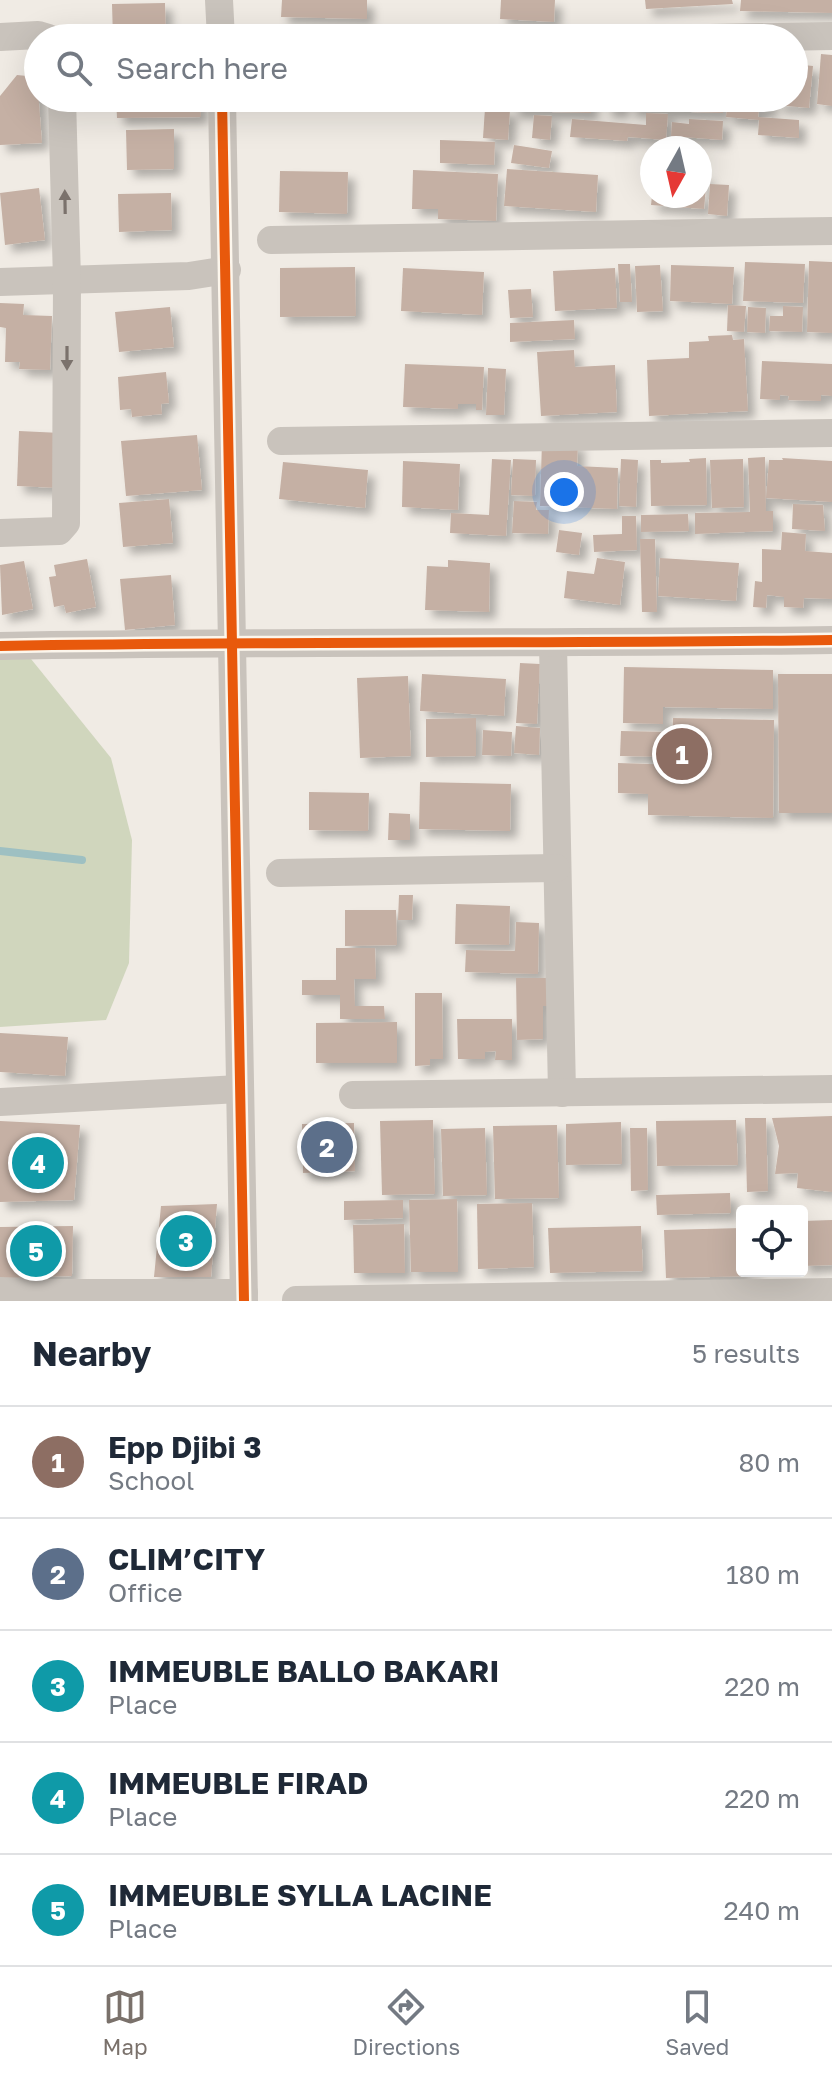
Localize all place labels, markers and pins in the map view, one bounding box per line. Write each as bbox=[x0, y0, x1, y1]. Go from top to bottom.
pin: 1 bbox=[656, 724, 708, 784]
pin: 2 bbox=[301, 1117, 353, 1177]
pin: 4 bbox=[12, 1133, 64, 1193]
pin: 3 bbox=[160, 1211, 212, 1271]
pin: 5 bbox=[10, 1221, 62, 1281]

